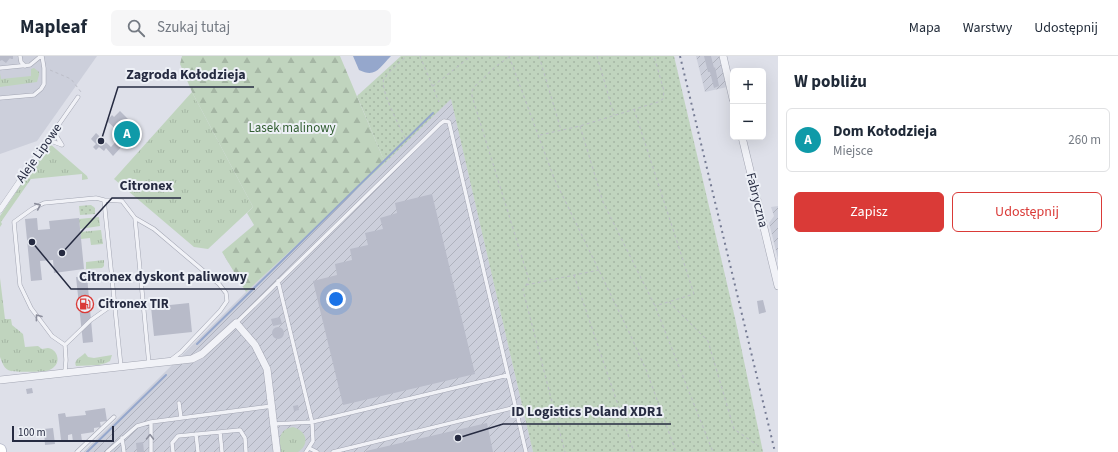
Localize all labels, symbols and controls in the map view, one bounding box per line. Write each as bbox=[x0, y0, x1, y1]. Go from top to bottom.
search box bbox=[111, 10, 391, 46]
text: Mapleaf bbox=[20, 14, 87, 41]
icon: search bbox=[125, 17, 147, 39]
text: Szukaj tutaj bbox=[157, 17, 230, 38]
text: Mapa bbox=[909, 18, 941, 38]
text: Warstwy bbox=[963, 18, 1012, 38]
text: Udostępnij bbox=[1034, 18, 1098, 38]
callout: Zagroda Kołodzieja bbox=[118, 61, 254, 87]
text: Zagroda Kołodzieja bbox=[126, 65, 246, 85]
map controls bbox=[730, 68, 766, 140]
button: + bbox=[730, 68, 766, 104]
text: W pobliżu bbox=[794, 70, 867, 94]
button: − bbox=[730, 104, 766, 140]
pin: A bbox=[114, 119, 140, 149]
park label: Lasek malinowy bbox=[248, 119, 336, 137]
street label: Aleje Lipowe bbox=[12, 120, 66, 186]
text: Dom Kołodzieja bbox=[833, 121, 937, 142]
text: A bbox=[804, 131, 812, 149]
text: 260 m bbox=[1068, 131, 1101, 149]
text: Miejsce bbox=[833, 142, 873, 160]
street label: Fabryczna bbox=[742, 171, 772, 229]
callout: Citronex bbox=[112, 172, 181, 198]
text: Citronex bbox=[120, 176, 172, 196]
button: Zapisz bbox=[794, 192, 944, 232]
button: Udostępnij bbox=[952, 192, 1102, 232]
one-way arrow bbox=[34, 203, 42, 211]
callout: Citronex dyskont paliwowy bbox=[71, 263, 255, 289]
text: Citronex dyskont paliwowy bbox=[79, 267, 248, 287]
your location bbox=[326, 289, 346, 309]
fuel station icon: Citronex TIR bbox=[75, 294, 95, 314]
place label: Citronex TIR bbox=[98, 295, 169, 313]
one-way arrow bbox=[36, 315, 43, 322]
callout: ID Logistics Poland XDR1 bbox=[503, 398, 671, 424]
text: ID Logistics Poland XDR1 bbox=[511, 402, 663, 422]
scale bar bbox=[12, 424, 114, 443]
text: 100 m bbox=[18, 425, 46, 440]
one-way arrow bbox=[146, 434, 154, 440]

